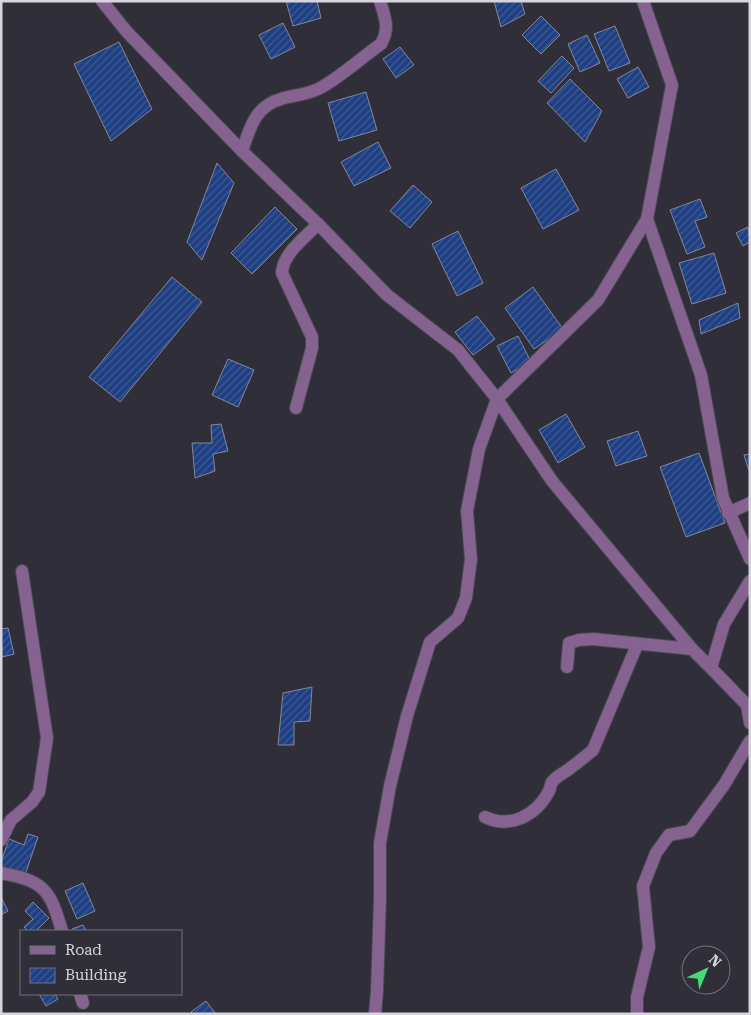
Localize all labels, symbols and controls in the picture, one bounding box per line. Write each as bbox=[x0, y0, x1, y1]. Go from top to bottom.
legend bbox=[20, 930, 182, 995]
text: Road bbox=[65, 941, 102, 959]
north arrow bbox=[681, 945, 731, 995]
text: N bbox=[706, 951, 725, 970]
text: Building bbox=[65, 966, 127, 984]

